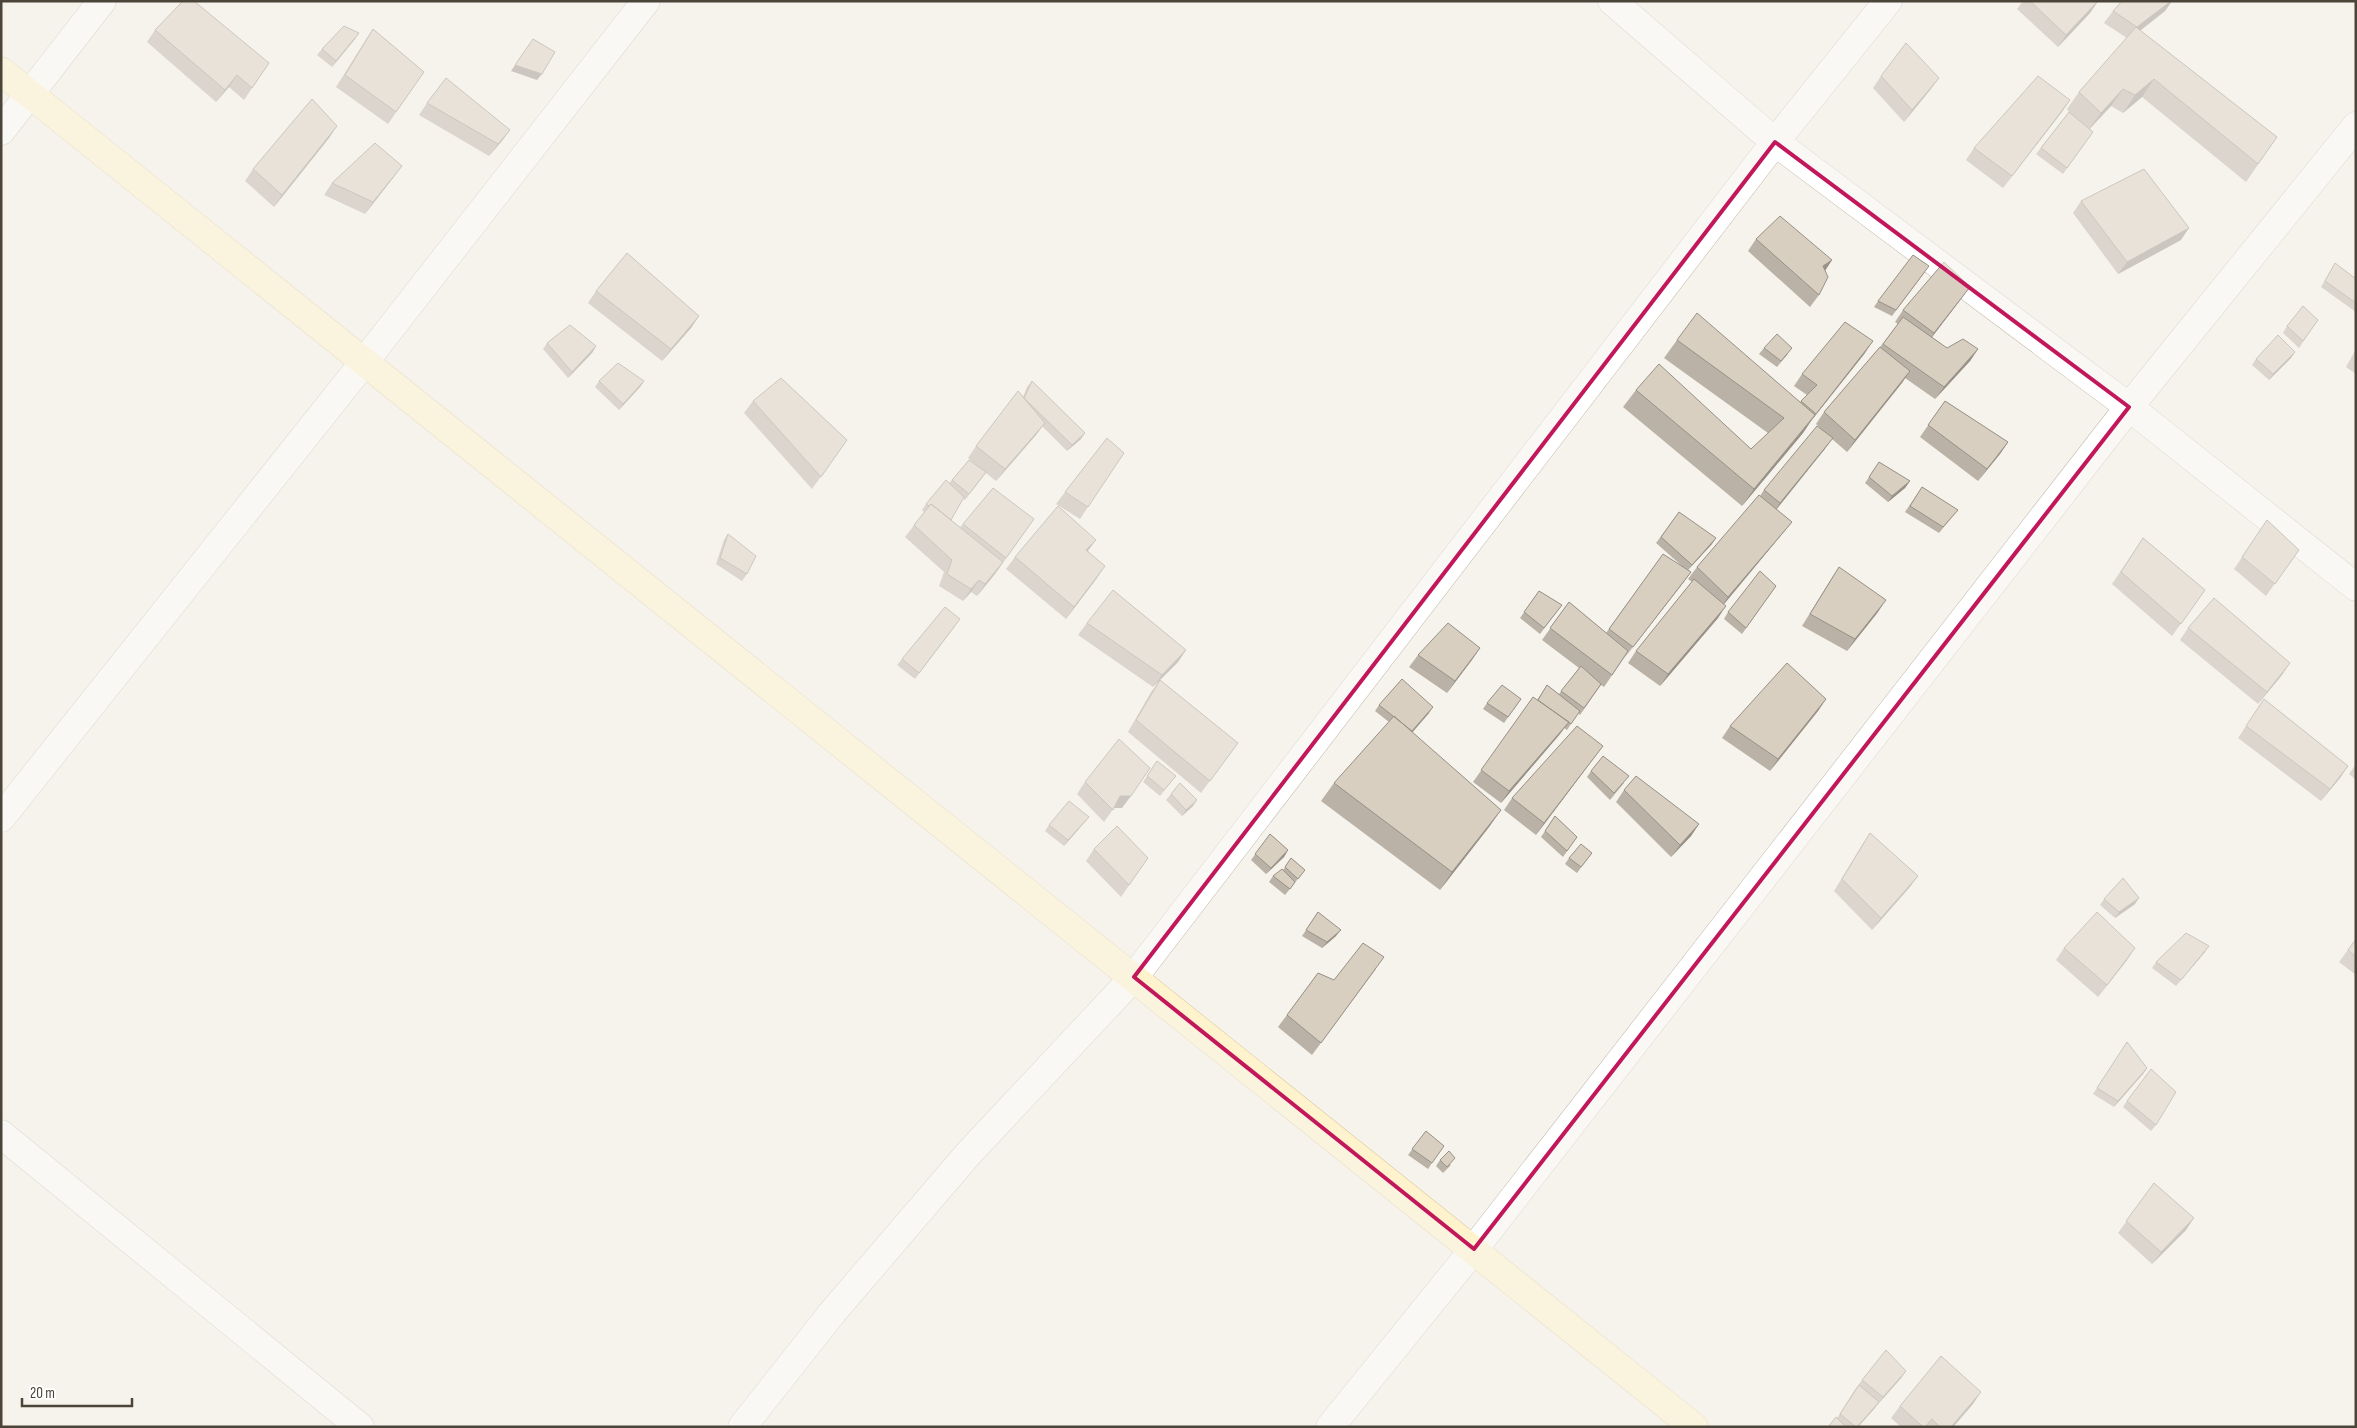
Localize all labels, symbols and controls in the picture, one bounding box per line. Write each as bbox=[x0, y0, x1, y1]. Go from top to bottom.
scale bar bbox=[22, 1376, 132, 1408]
text: 20 m bbox=[30, 1384, 55, 1403]

